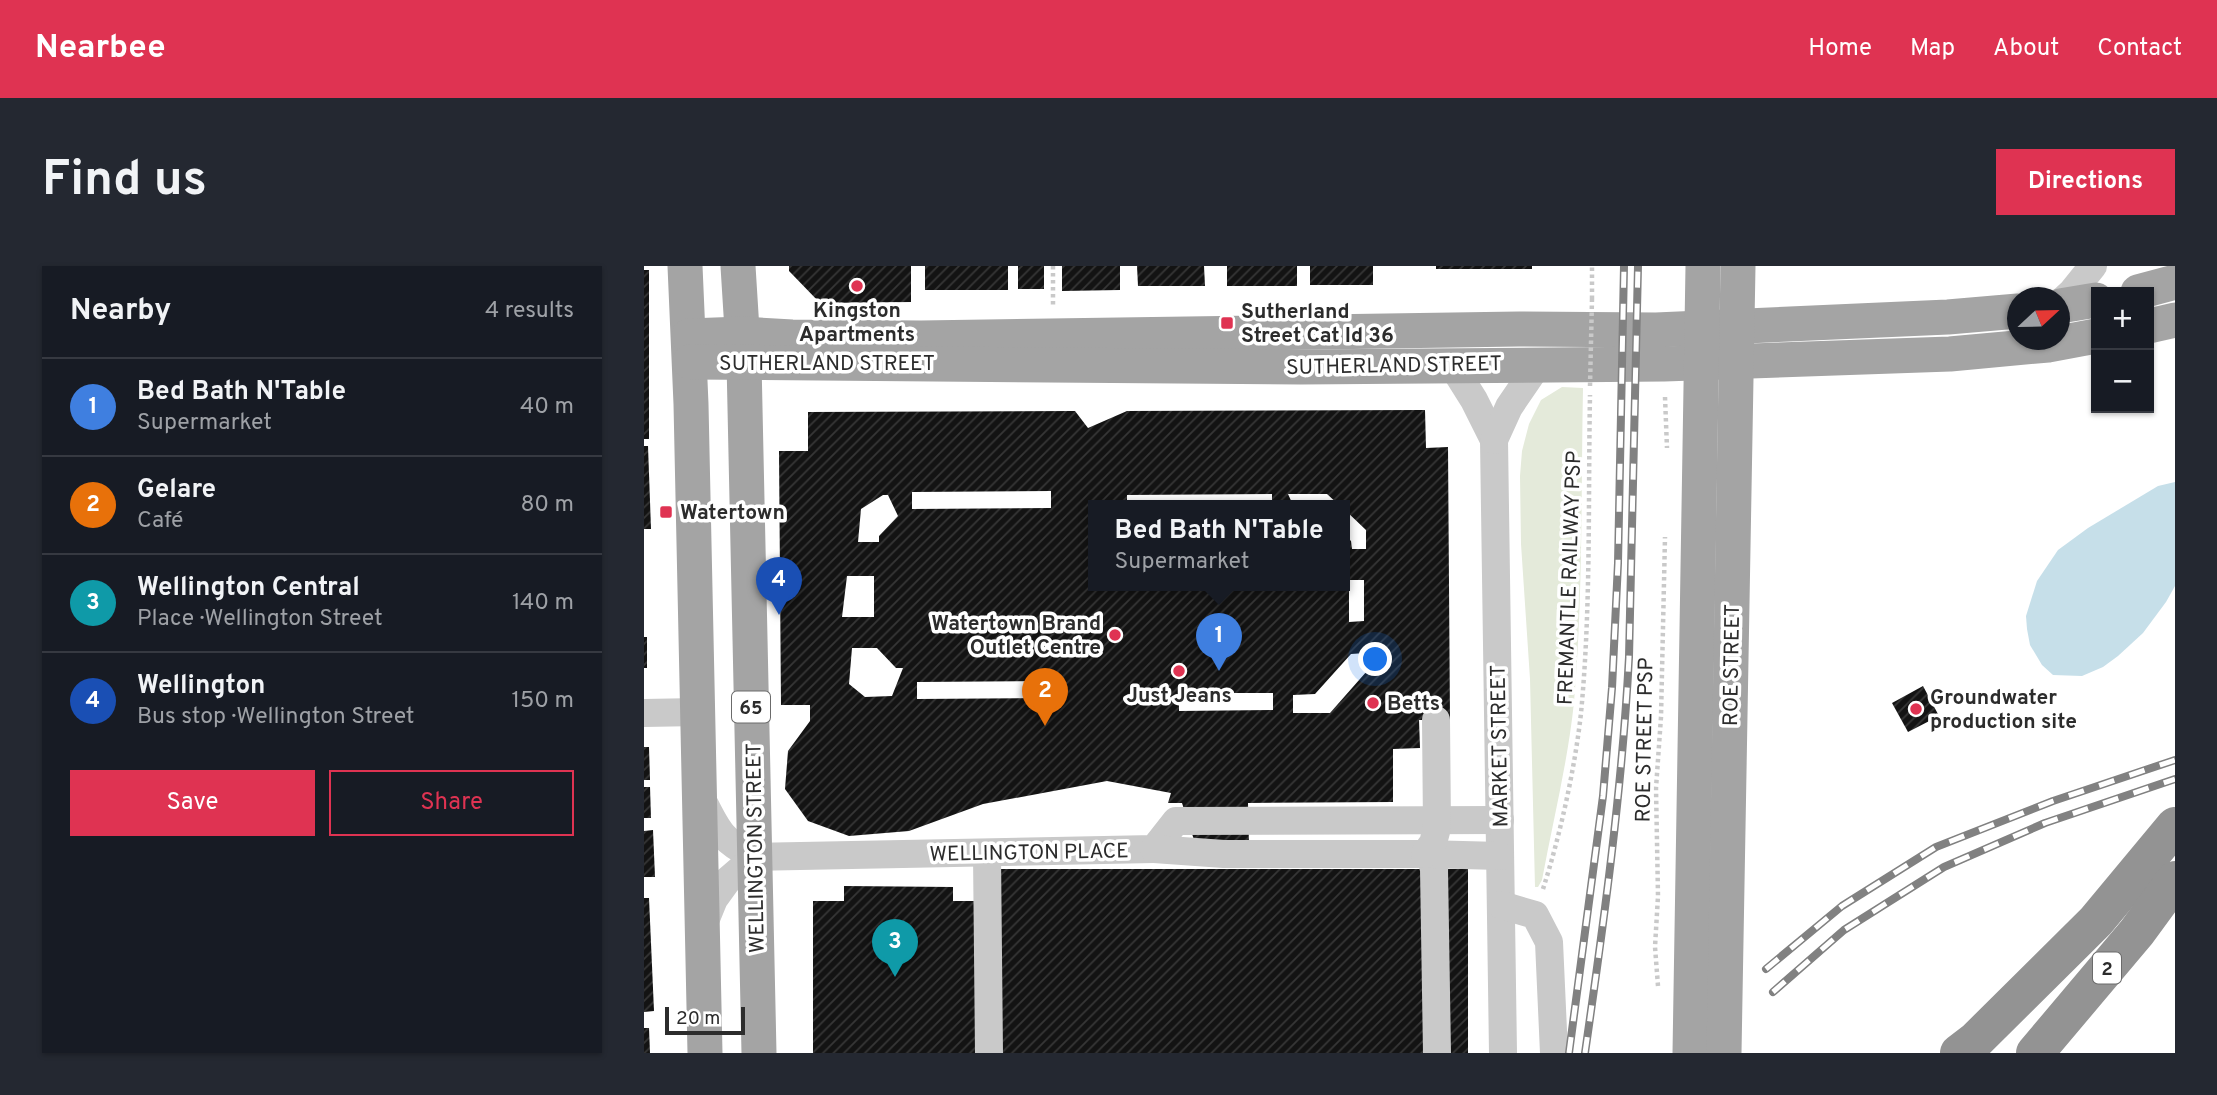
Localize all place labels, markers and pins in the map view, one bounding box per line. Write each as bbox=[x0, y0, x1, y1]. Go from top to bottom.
marker: Kingston Apartments bbox=[849, 278, 865, 294]
place label: Kingston Apartments bbox=[799, 298, 915, 349]
place label: Sutherland Street Cat Id 36 bbox=[1241, 299, 1394, 350]
marker: Sutherland Street Cat Id 36 bbox=[1219, 315, 1235, 331]
place label: Watertown bbox=[680, 500, 785, 527]
marker: Watertown bbox=[658, 504, 674, 520]
pin: 4 bbox=[756, 557, 802, 615]
place label: Watertown Brand Outlet Centre bbox=[931, 611, 1101, 662]
pin: 1 bbox=[1196, 613, 1242, 671]
marker: Watertown Brand Outlet Centre bbox=[1107, 627, 1123, 643]
marker: Just Jeans bbox=[1171, 663, 1187, 679]
pin: 2 bbox=[1022, 668, 1068, 726]
place label: Just Jeans bbox=[1126, 683, 1232, 710]
place label: Groundwater production site bbox=[1930, 685, 2077, 736]
place label: Betts bbox=[1387, 691, 1440, 718]
marker: Betts bbox=[1365, 695, 1381, 711]
marker: Groundwater production site bbox=[1908, 701, 1924, 717]
pin: 3 bbox=[872, 919, 918, 977]

